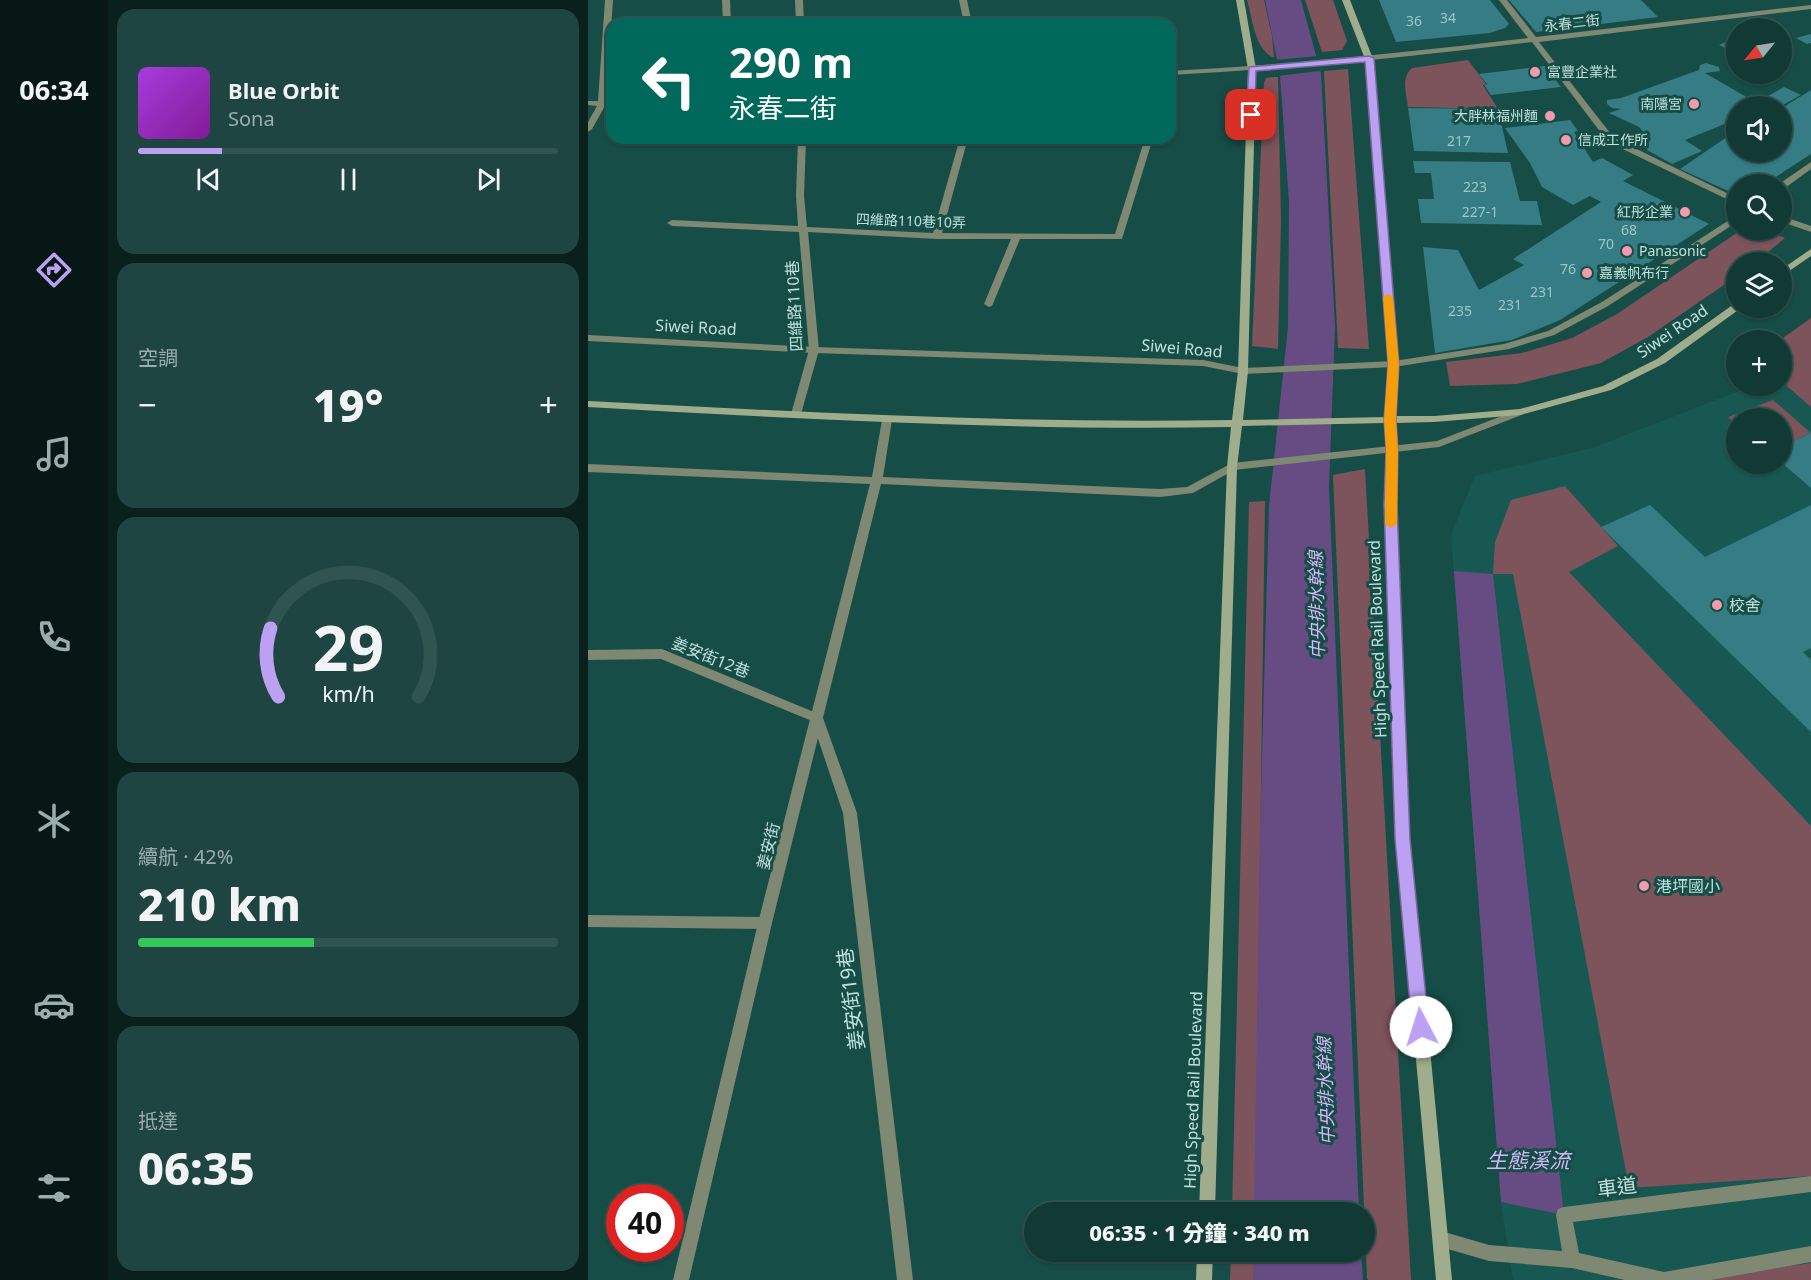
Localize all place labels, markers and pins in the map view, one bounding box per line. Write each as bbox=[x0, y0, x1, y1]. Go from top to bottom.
place label: 富豐企業社 bbox=[1547, 62, 1617, 81]
marker: 富豐企業社 bbox=[1528, 65, 1542, 79]
pin bbox=[1225, 89, 1276, 140]
place label: 南隱宮 bbox=[1640, 94, 1682, 113]
marker: 南隱宮 bbox=[1687, 97, 1701, 111]
place label: 大胖林福州麵 bbox=[1454, 106, 1538, 125]
marker: 大胖林福州麵 bbox=[1543, 109, 1557, 123]
place label: 信成工作所 bbox=[1578, 130, 1648, 149]
marker: 信成工作所 bbox=[1559, 133, 1573, 147]
place label: 紅彤企業 bbox=[1617, 202, 1673, 221]
marker: 紅彤企業 bbox=[1678, 205, 1692, 219]
place label: Panasonic bbox=[1639, 241, 1706, 260]
marker: Panasonic bbox=[1620, 244, 1634, 258]
place label: 嘉義帆布行 bbox=[1599, 263, 1669, 282]
marker: 嘉義帆布行 bbox=[1580, 266, 1594, 280]
place label: 校舍 bbox=[1729, 594, 1761, 616]
marker: 校舍 bbox=[1710, 598, 1724, 612]
place label: 港坪國小 bbox=[1656, 875, 1720, 897]
marker: 港坪國小 bbox=[1637, 879, 1651, 893]

